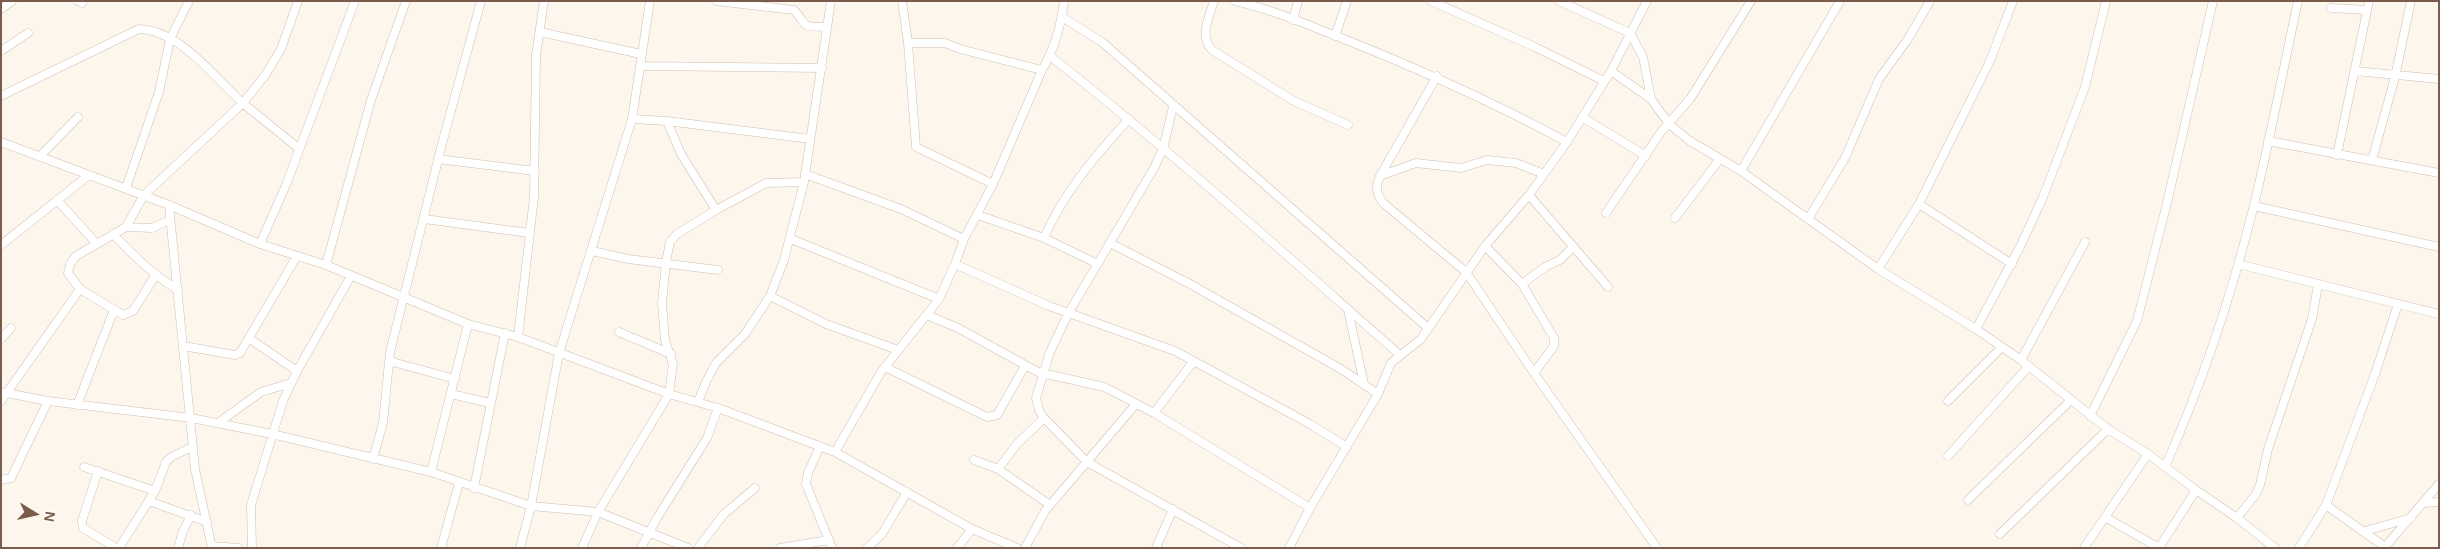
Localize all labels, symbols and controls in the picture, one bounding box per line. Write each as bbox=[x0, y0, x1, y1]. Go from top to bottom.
north arrow bbox=[10, 489, 60, 539]
text: N bbox=[41, 510, 59, 523]

